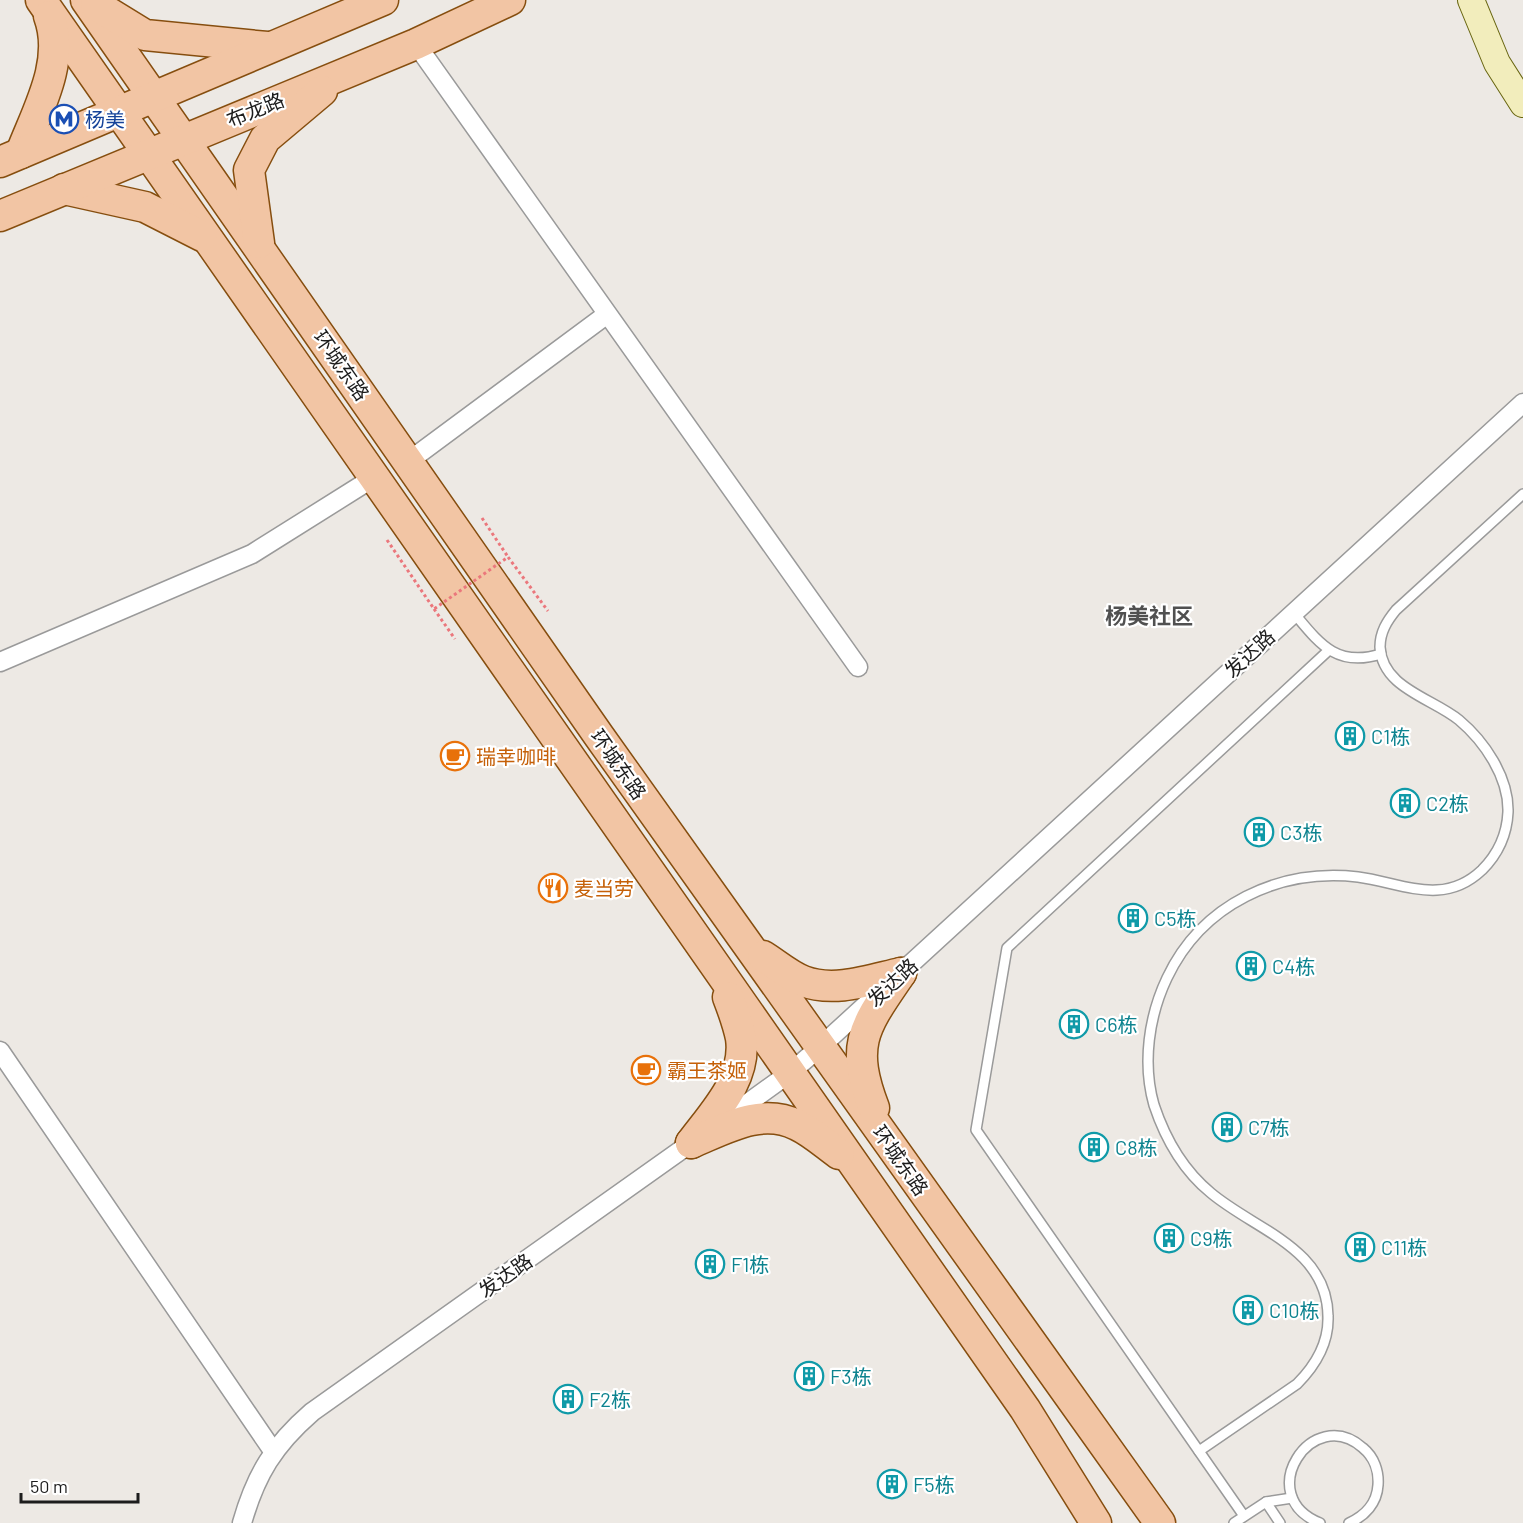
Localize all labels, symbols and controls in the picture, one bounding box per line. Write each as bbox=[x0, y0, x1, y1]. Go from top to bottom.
street label: 布龙路 bbox=[223, 87, 287, 131]
metro station icon: 杨美 bbox=[48, 103, 80, 135]
place label: 杨美 bbox=[85, 107, 125, 131]
street label: 环城东路 bbox=[309, 325, 375, 405]
district label: 杨美社区 bbox=[1105, 602, 1193, 628]
street label: 发达路 bbox=[1219, 624, 1279, 682]
building icon: C1栋 bbox=[1334, 720, 1366, 752]
street label: 环城东路 bbox=[586, 724, 652, 804]
place label: C1栋 bbox=[1371, 724, 1410, 748]
cafe icon: 瑞幸咖啡 bbox=[439, 740, 471, 772]
place label: 瑞幸咖啡 bbox=[476, 744, 556, 768]
building icon: C2栋 bbox=[1389, 787, 1421, 819]
place label: C2栋 bbox=[1426, 791, 1469, 815]
building icon: C3栋 bbox=[1243, 816, 1275, 848]
place label: C3栋 bbox=[1280, 820, 1322, 844]
restaurant icon: 麦当劳 bbox=[537, 872, 569, 904]
place label: 麦当劳 bbox=[574, 876, 634, 900]
building icon: C5栋 bbox=[1117, 902, 1149, 934]
place label: C5栋 bbox=[1154, 906, 1196, 930]
building icon: C4栋 bbox=[1235, 950, 1267, 982]
street label: 发达路 bbox=[862, 953, 922, 1011]
place label: C4栋 bbox=[1272, 954, 1315, 978]
building icon: C6栋 bbox=[1058, 1008, 1090, 1040]
place label: C6栋 bbox=[1095, 1012, 1137, 1036]
cafe icon: 霸王茶姬 bbox=[630, 1054, 662, 1086]
place label: 霸王茶姬 bbox=[667, 1058, 747, 1082]
building icon: C7栋 bbox=[1211, 1111, 1243, 1143]
place label: C7栋 bbox=[1248, 1115, 1290, 1139]
street label: 环城东路 bbox=[868, 1120, 934, 1200]
building icon: C8栋 bbox=[1078, 1131, 1110, 1163]
place label: C8栋 bbox=[1115, 1135, 1158, 1159]
building icon: C9栋 bbox=[1153, 1222, 1185, 1254]
place label: C9栋 bbox=[1190, 1226, 1233, 1250]
building icon: C11栋 bbox=[1344, 1231, 1376, 1263]
place label: C11栋 bbox=[1381, 1235, 1427, 1259]
street label: 发达路 bbox=[474, 1248, 536, 1302]
building icon: F1栋 bbox=[694, 1248, 726, 1280]
place label: F1栋 bbox=[731, 1252, 769, 1276]
building icon: C10栋 bbox=[1232, 1294, 1264, 1326]
place label: C10栋 bbox=[1269, 1298, 1319, 1322]
building icon: F3栋 bbox=[793, 1360, 825, 1392]
place label: F3栋 bbox=[830, 1364, 872, 1388]
building icon: F2栋 bbox=[552, 1383, 584, 1415]
place label: F2栋 bbox=[589, 1387, 631, 1411]
scale bar bbox=[21, 1466, 138, 1504]
building icon: F5栋 bbox=[876, 1468, 908, 1500]
place label: F5栋 bbox=[913, 1472, 955, 1496]
text: 50 m bbox=[30, 1475, 68, 1497]

